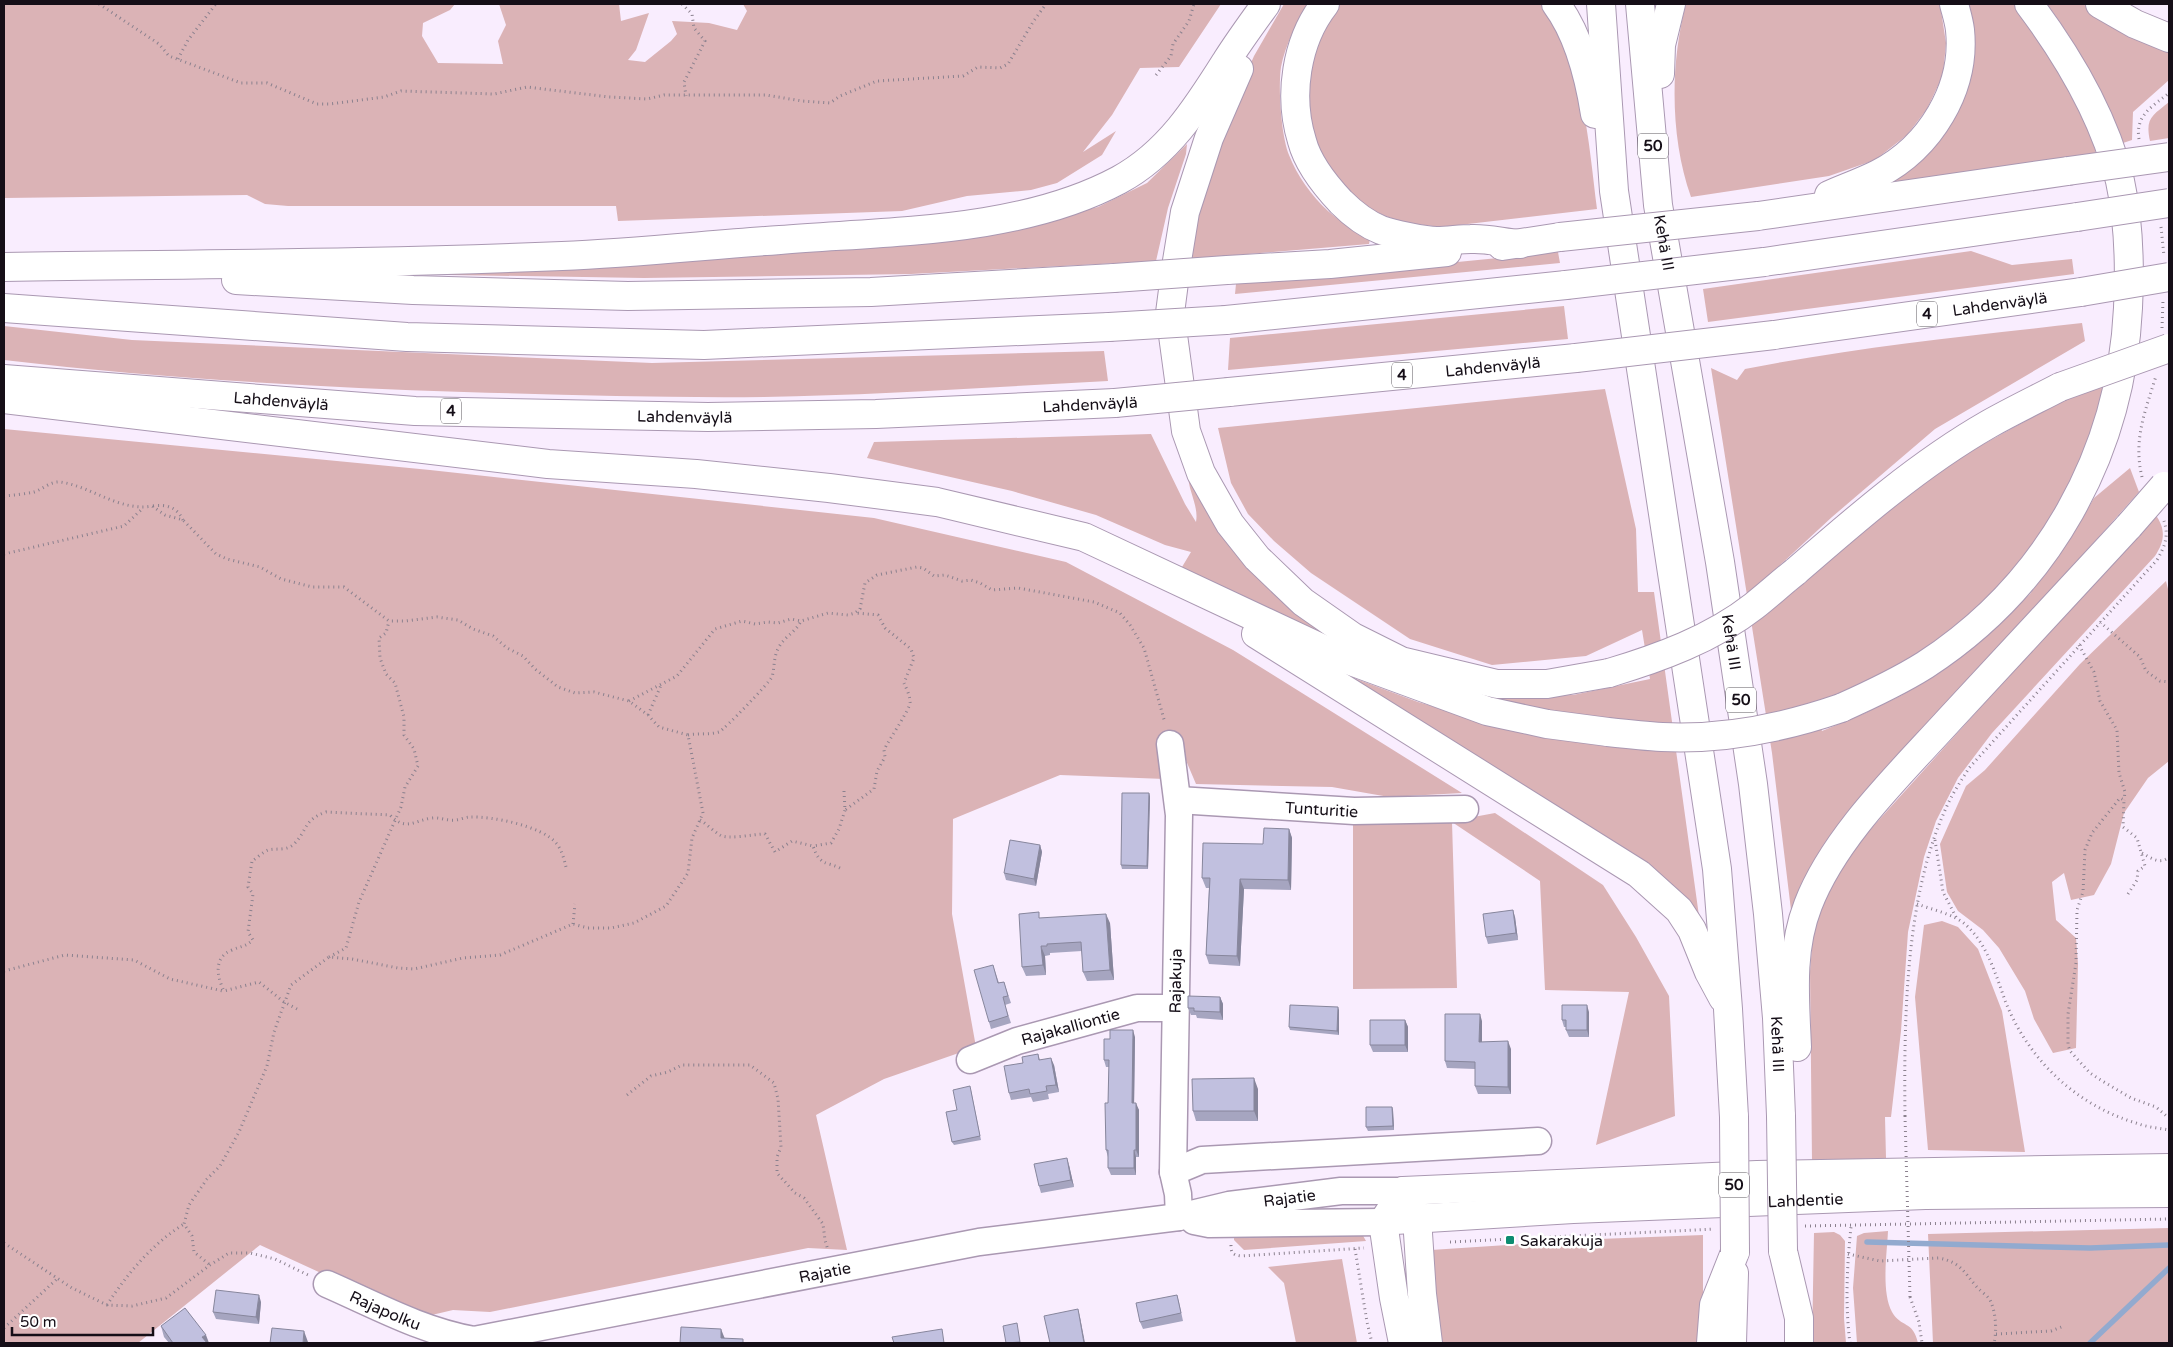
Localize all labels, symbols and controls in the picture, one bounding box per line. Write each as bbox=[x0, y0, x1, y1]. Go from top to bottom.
road number: 50 bbox=[1638, 134, 1668, 158]
street label: Kehä III bbox=[1649, 213, 1678, 272]
street label: Lahdenväylä bbox=[1951, 288, 2049, 321]
road number: 4 bbox=[1917, 302, 1937, 326]
street label: Lahdenväylä bbox=[1444, 353, 1541, 382]
road number: 4 bbox=[1392, 362, 1412, 388]
street label: Lahdenväylä bbox=[233, 388, 330, 415]
street label: Lahdenväylä bbox=[1042, 393, 1138, 417]
road number: 4 bbox=[441, 398, 461, 424]
street label: Lahdenväylä bbox=[637, 407, 733, 428]
street label: Kehä III bbox=[1717, 613, 1745, 671]
road number: 50 bbox=[1726, 688, 1756, 712]
street label: Tunturitie bbox=[1284, 798, 1359, 822]
street label: Rajakuja bbox=[1165, 948, 1187, 1014]
street label: Rajakalliontie bbox=[1019, 1004, 1122, 1050]
street label: Kehä III bbox=[1766, 1016, 1788, 1073]
road number: 50 bbox=[1719, 1172, 1749, 1198]
street label: Rajatie bbox=[1262, 1185, 1317, 1212]
street label: Lahdentie bbox=[1767, 1189, 1844, 1212]
place label: Sakarakuja bbox=[1520, 1231, 1603, 1251]
marker: Sakarakuja bbox=[1504, 1234, 1516, 1246]
street label: Rajatie bbox=[797, 1258, 853, 1288]
street label: Rajapolku bbox=[346, 1287, 423, 1335]
scale bar bbox=[12, 1304, 154, 1336]
text: 50 m bbox=[20, 1313, 57, 1331]

